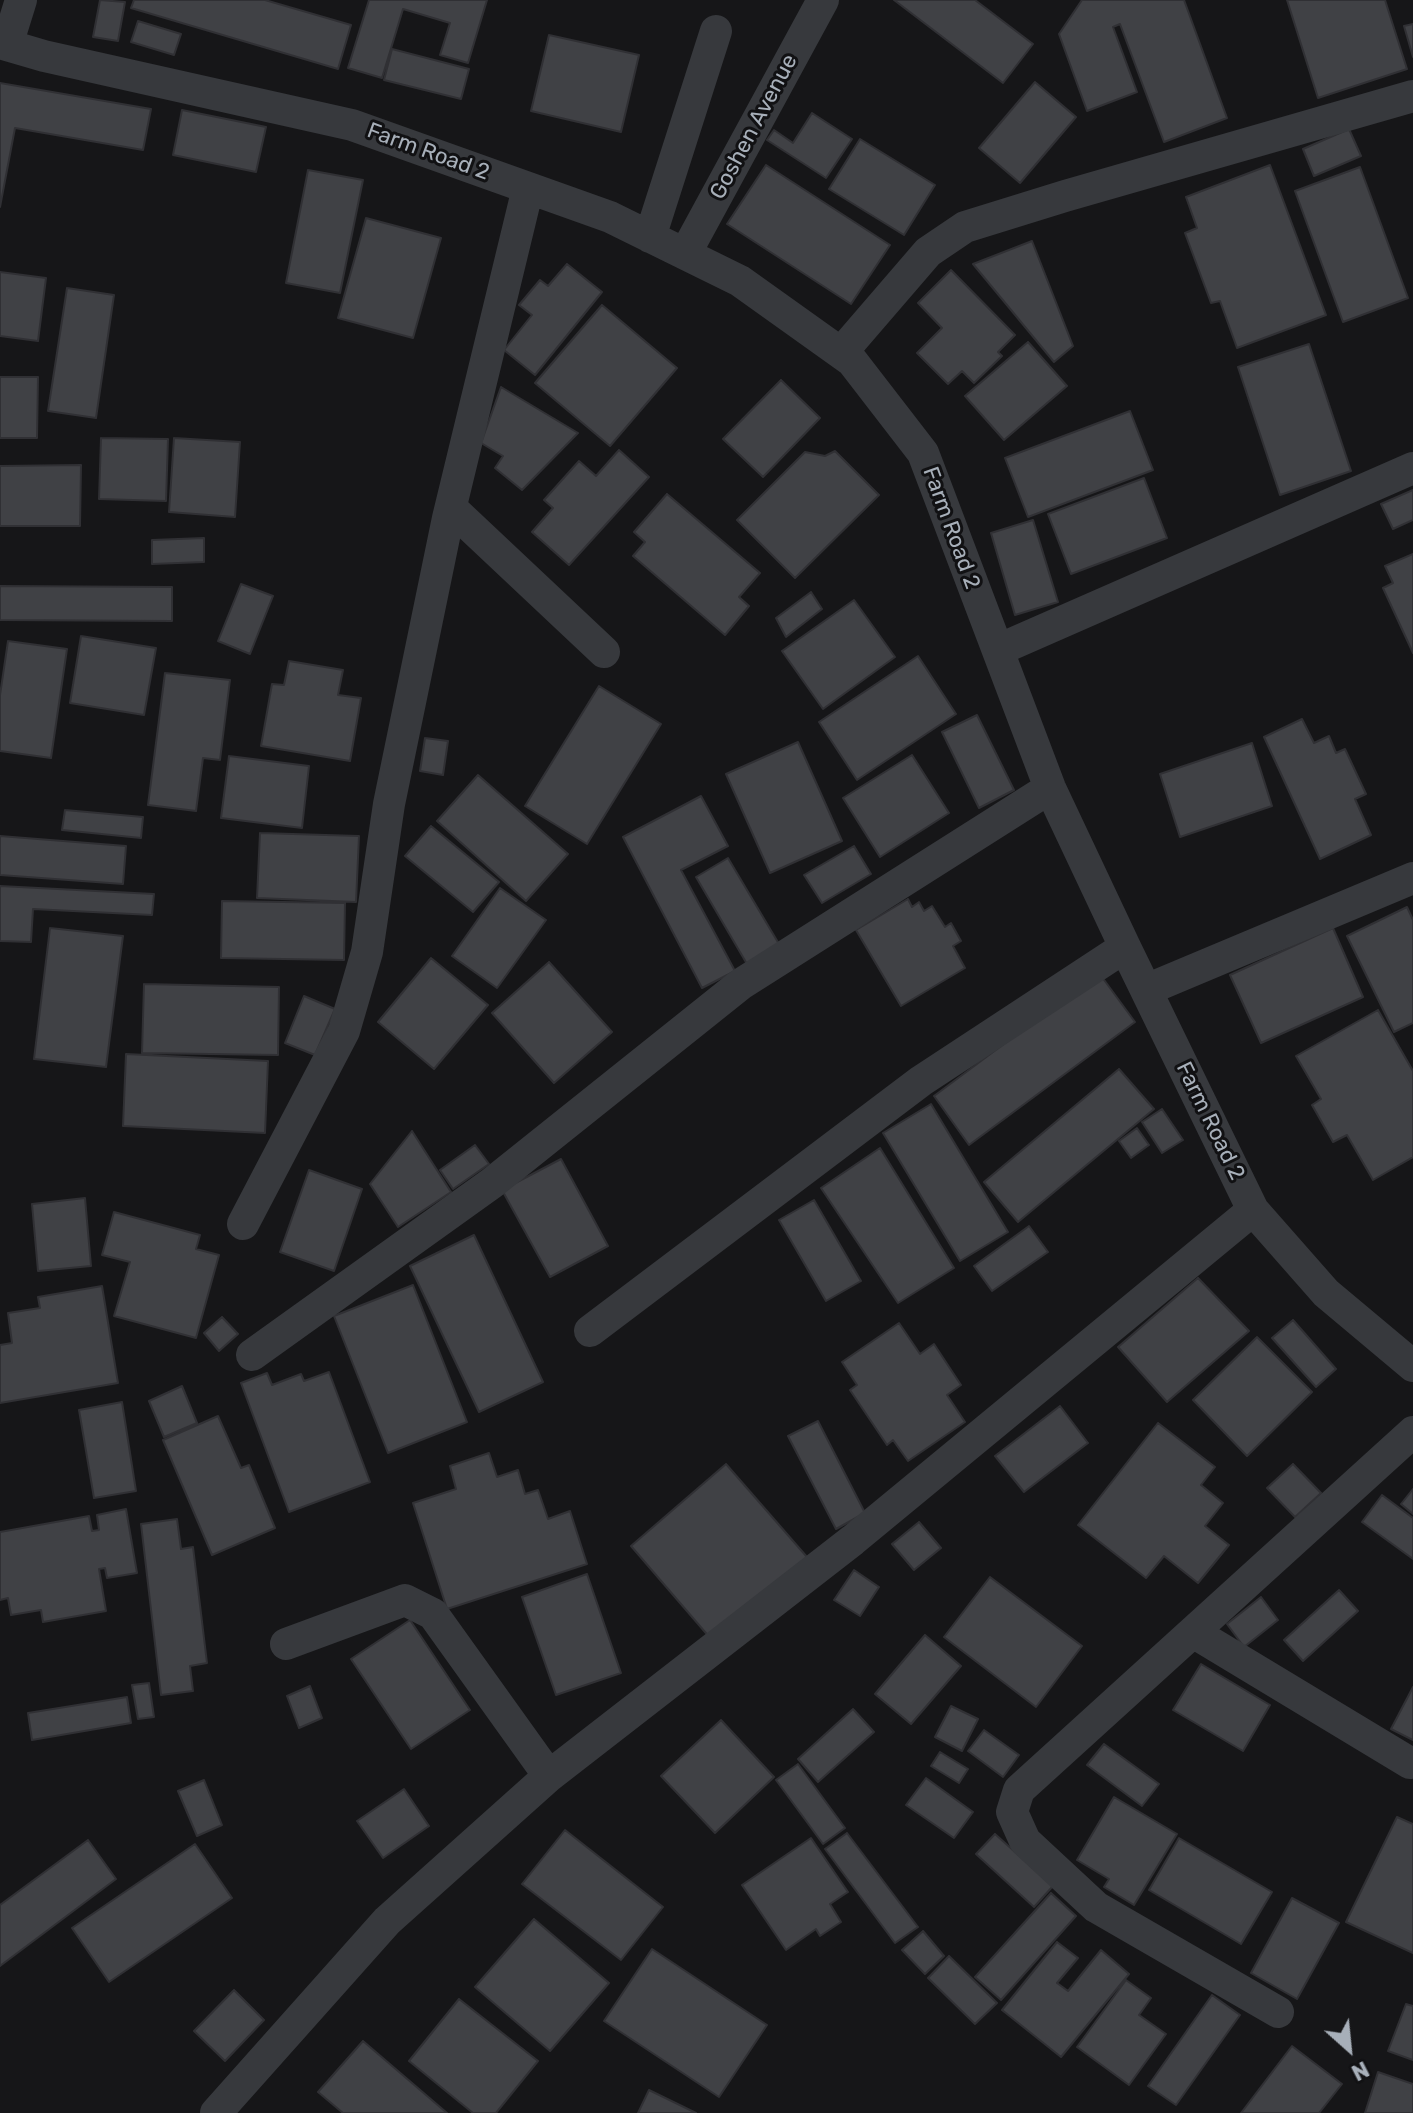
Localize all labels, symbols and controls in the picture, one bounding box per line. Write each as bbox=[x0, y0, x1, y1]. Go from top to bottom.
street label: Goshen Avenue bbox=[705, 50, 803, 204]
street label: Farm Road 2 bbox=[363, 118, 493, 186]
street label: Farm Road 2 bbox=[917, 463, 985, 593]
street label: Farm Road 2 bbox=[1170, 1058, 1250, 1184]
north arrow bbox=[1309, 2009, 1389, 2089]
text: N bbox=[1347, 2055, 1373, 2086]

